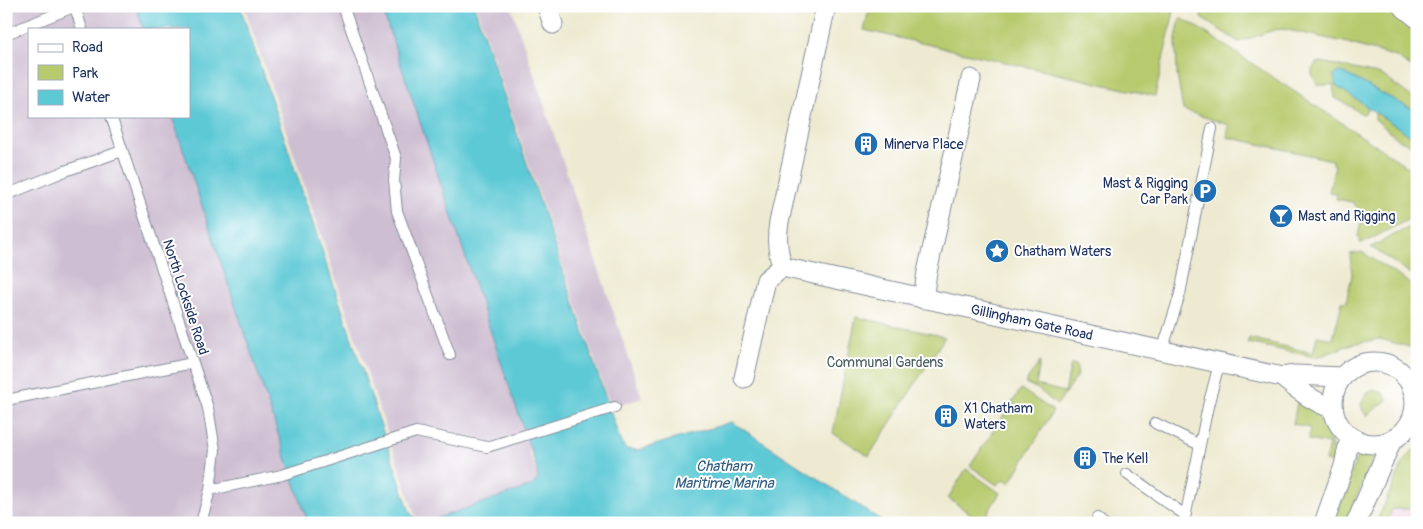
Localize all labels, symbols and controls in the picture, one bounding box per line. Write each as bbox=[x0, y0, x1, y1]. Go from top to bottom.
legend bbox=[28, 28, 190, 118]
text: Road bbox=[72, 38, 103, 57]
text: Park bbox=[72, 64, 99, 83]
text: Water bbox=[72, 88, 111, 107]
building icon: Minerva Place bbox=[853, 131, 879, 157]
place label: Minerva Place bbox=[884, 136, 964, 153]
place label: Mast & Rigging Car Park bbox=[1103, 175, 1188, 208]
parking icon: Mast & Rigging Car Park bbox=[1192, 178, 1218, 204]
bar icon: Mast and Rigging bbox=[1268, 203, 1294, 229]
place label: Mast and Rigging bbox=[1298, 208, 1395, 225]
street label: North Lockside Road bbox=[159, 237, 212, 357]
place icon: Chatham Waters bbox=[984, 238, 1010, 264]
place label: Chatham Waters bbox=[1014, 243, 1112, 260]
street label: Gillingham Gate Road bbox=[969, 301, 1095, 344]
park label: Communal Gardens bbox=[827, 354, 944, 371]
place label: X1 Chatham Waters bbox=[964, 400, 1033, 433]
building icon: X1 Chatham Waters bbox=[933, 403, 959, 429]
building icon: The Kell bbox=[1072, 445, 1098, 471]
place label: The Kell bbox=[1102, 450, 1148, 467]
water label: Chatham Maritime Marina bbox=[674, 457, 775, 493]

